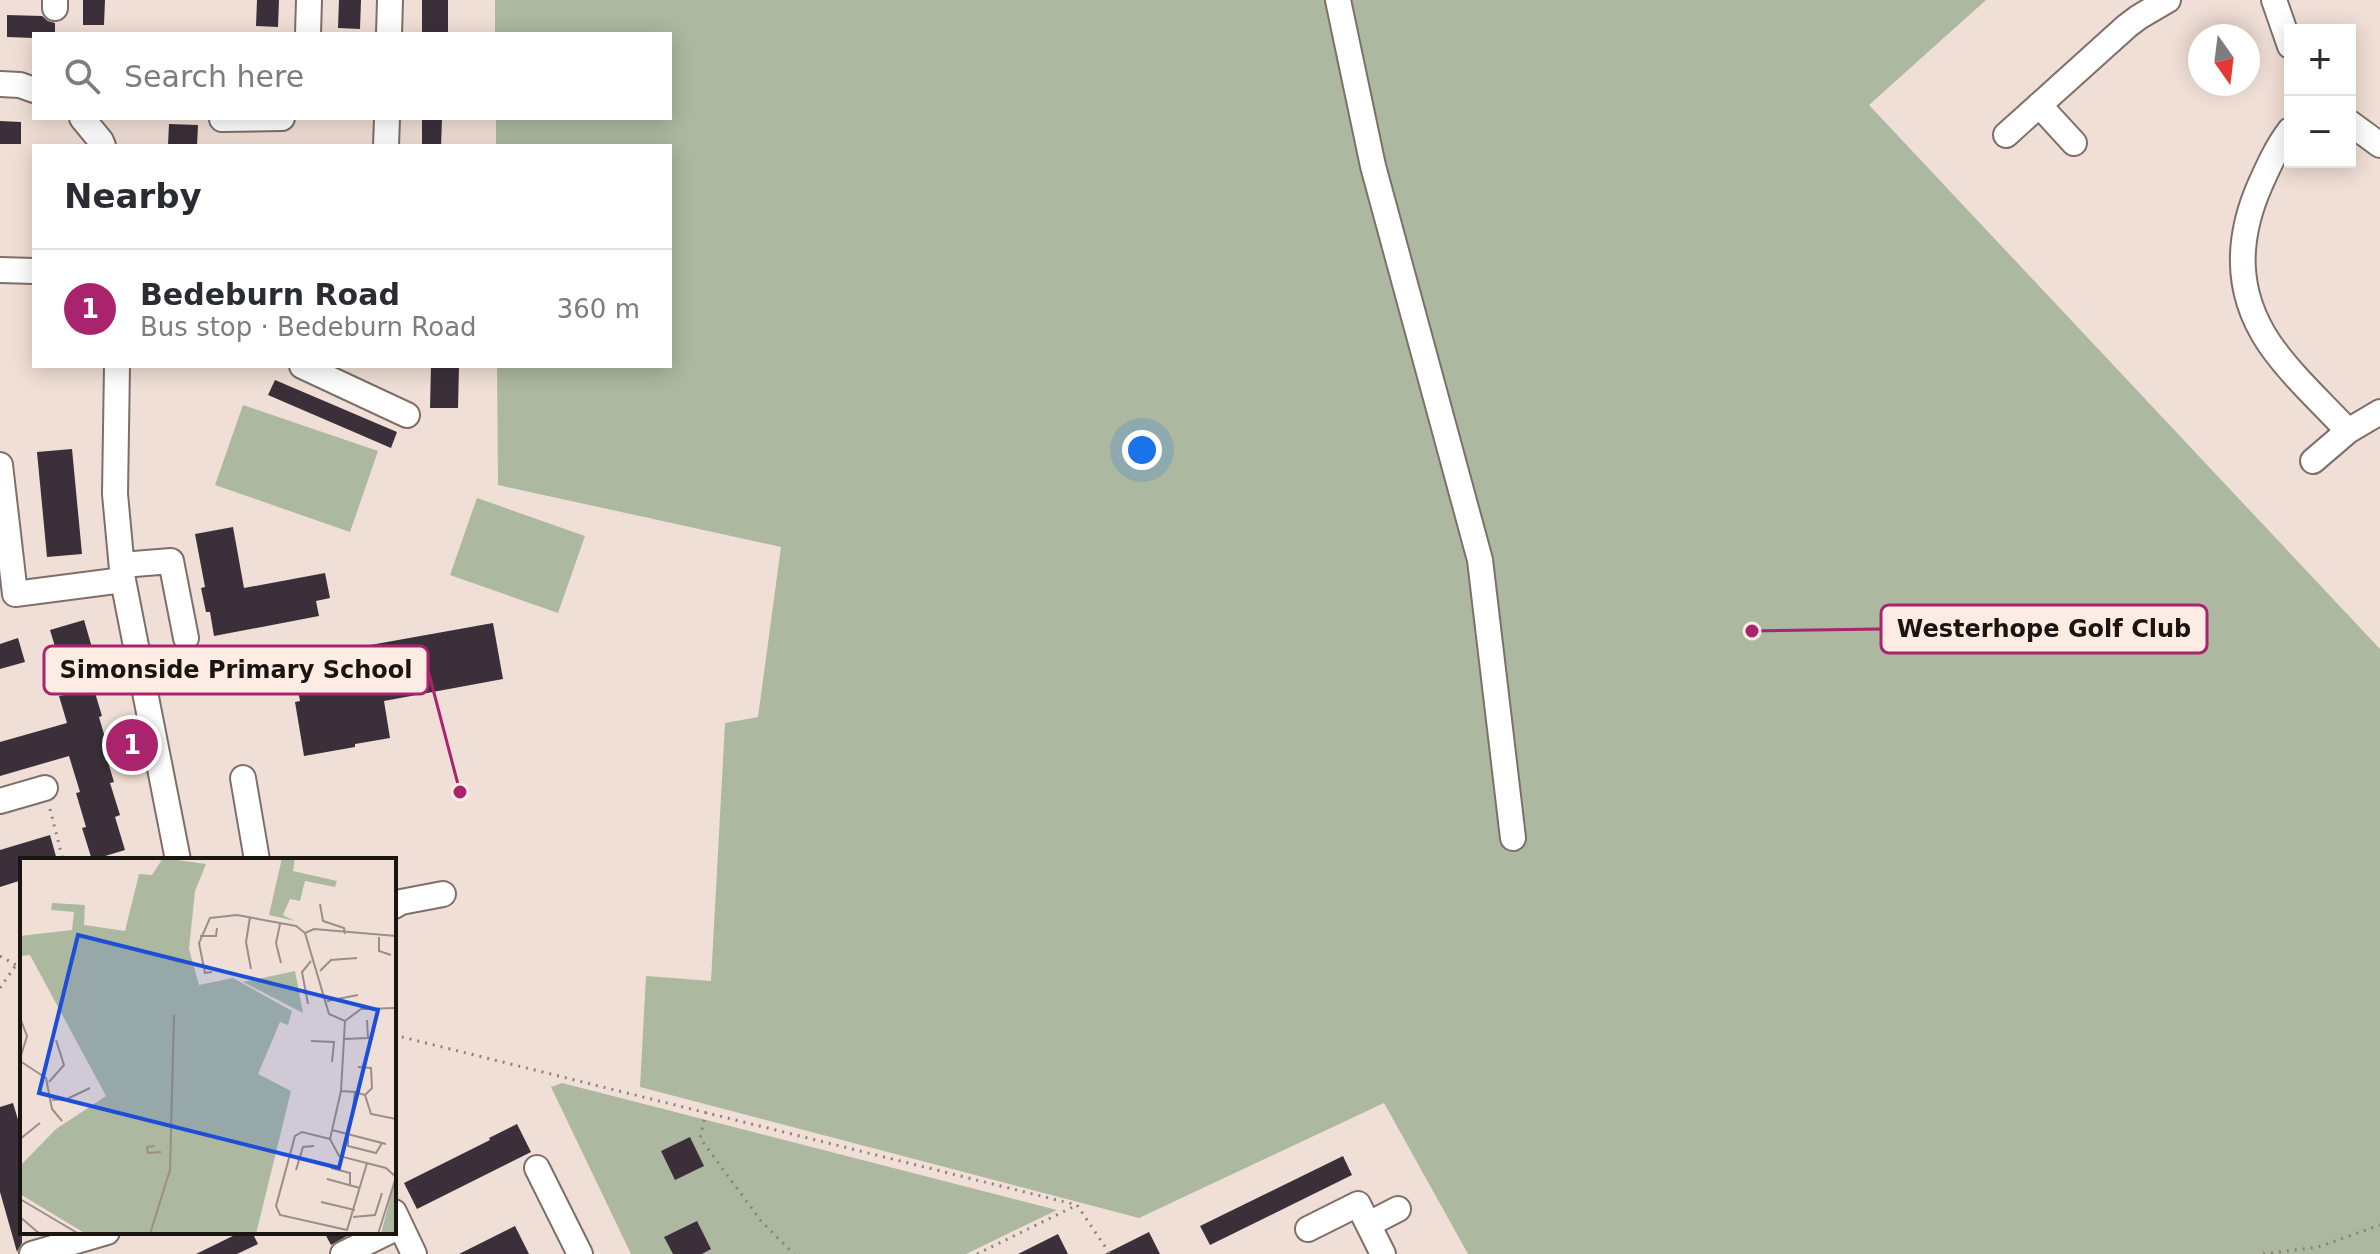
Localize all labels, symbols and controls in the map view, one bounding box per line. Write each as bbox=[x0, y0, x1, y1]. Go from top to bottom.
north arrow bbox=[2188, 24, 2260, 96]
map controls bbox=[2284, 24, 2356, 168]
button: + bbox=[2284, 24, 2356, 96]
search box bbox=[32, 32, 672, 120]
icon: search bbox=[60, 54, 104, 98]
text: Search here bbox=[124, 59, 304, 94]
button: − bbox=[2284, 96, 2356, 168]
text: Nearby bbox=[64, 176, 202, 216]
text: Bedeburn Road bbox=[140, 277, 400, 312]
text: 1 bbox=[81, 294, 99, 324]
text: 360 m bbox=[557, 294, 640, 324]
text: Bus stop · Bedeburn Road bbox=[140, 312, 477, 342]
your location bbox=[1122, 430, 1162, 470]
callout: Westerhope Golf Club bbox=[1881, 605, 2207, 653]
text: Westerhope Golf Club bbox=[1897, 615, 2191, 643]
callout: Simonside Primary School bbox=[44, 646, 428, 694]
text: Simonside Primary School bbox=[60, 656, 412, 684]
pin: 1 bbox=[106, 715, 158, 775]
inset map bbox=[20, 858, 396, 1234]

